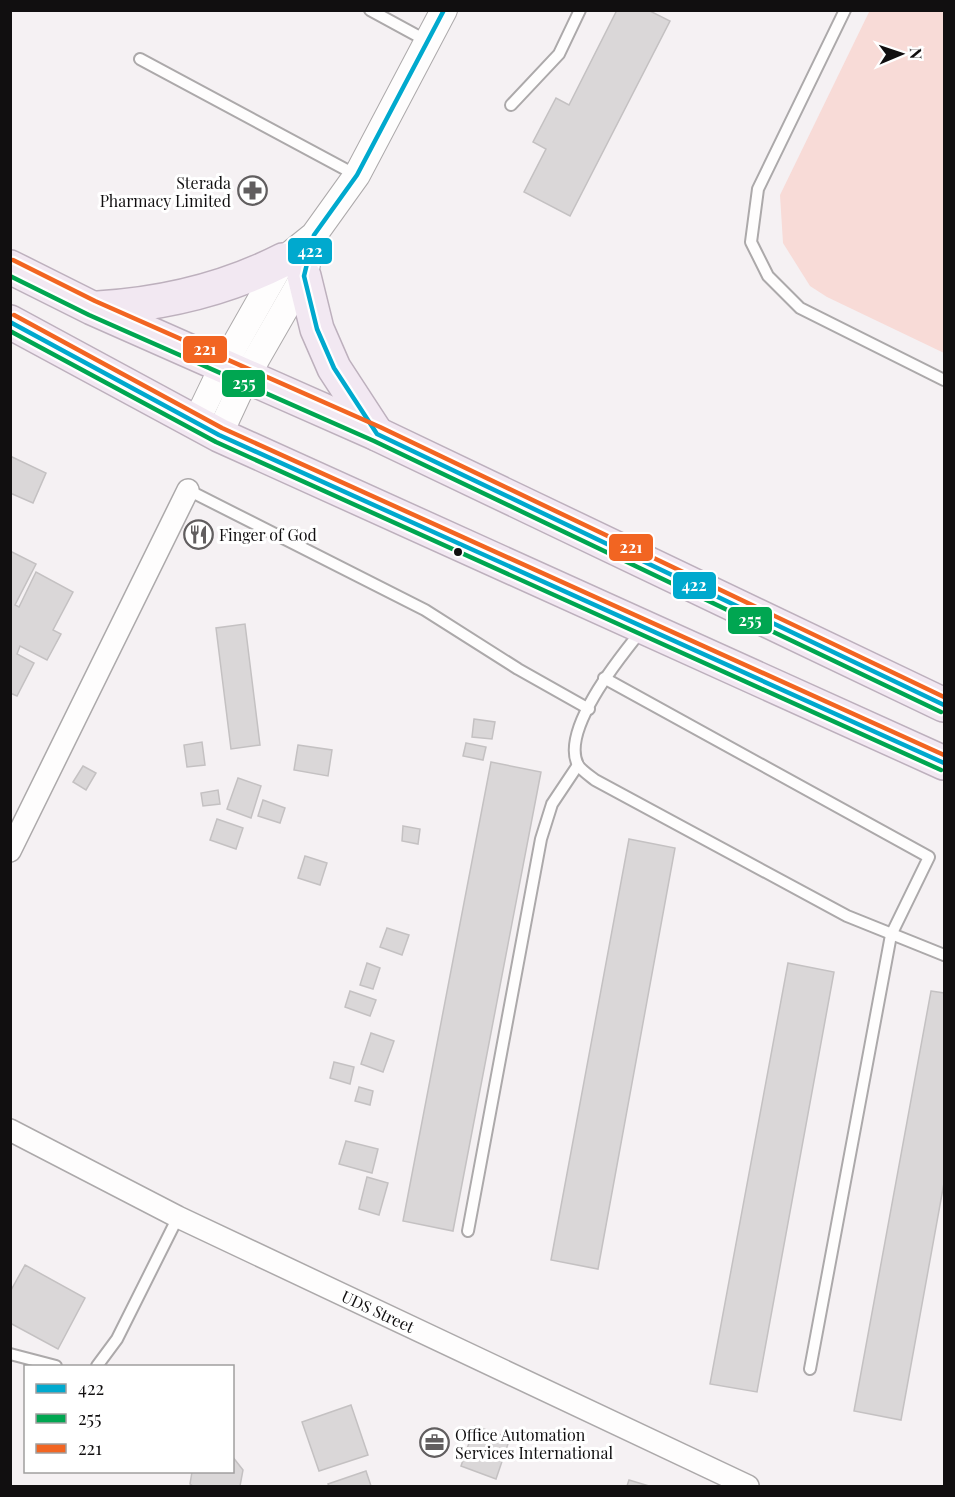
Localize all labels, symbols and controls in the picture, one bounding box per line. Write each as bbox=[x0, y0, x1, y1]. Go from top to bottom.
north arrow bbox=[871, 24, 931, 84]
text: N bbox=[906, 47, 927, 60]
place label: Sterada Pharmacy Limited bbox=[100, 172, 231, 211]
pharmacy icon: Sterada Pharmacy Limited bbox=[236, 175, 268, 207]
line badge: 422 bbox=[287, 237, 333, 265]
text: 422 bbox=[297, 240, 323, 261]
line badge: 221 bbox=[182, 335, 228, 364]
text: 221 bbox=[194, 338, 216, 359]
line badge: 255 bbox=[221, 369, 266, 398]
text: 255 bbox=[232, 372, 256, 393]
restaurant icon: Finger of God bbox=[182, 518, 214, 550]
place label: Finger of God bbox=[219, 524, 317, 545]
line badge: 221 bbox=[608, 533, 654, 562]
text: 221 bbox=[620, 536, 642, 557]
unlabelled marker bbox=[452, 546, 464, 558]
line badge: 422 bbox=[672, 571, 717, 600]
text: 422 bbox=[681, 574, 707, 595]
line badge: 255 bbox=[727, 606, 773, 635]
text: 255 bbox=[738, 609, 762, 630]
street label: UDS Street bbox=[338, 1285, 418, 1337]
legend bbox=[24, 1365, 234, 1473]
text: 422 bbox=[78, 1376, 104, 1400]
text: 255 bbox=[78, 1406, 102, 1430]
place label: Office Automation Services International bbox=[455, 1424, 613, 1463]
office icon: Office Automation Services International bbox=[418, 1427, 450, 1459]
text: 221 bbox=[78, 1436, 102, 1460]

